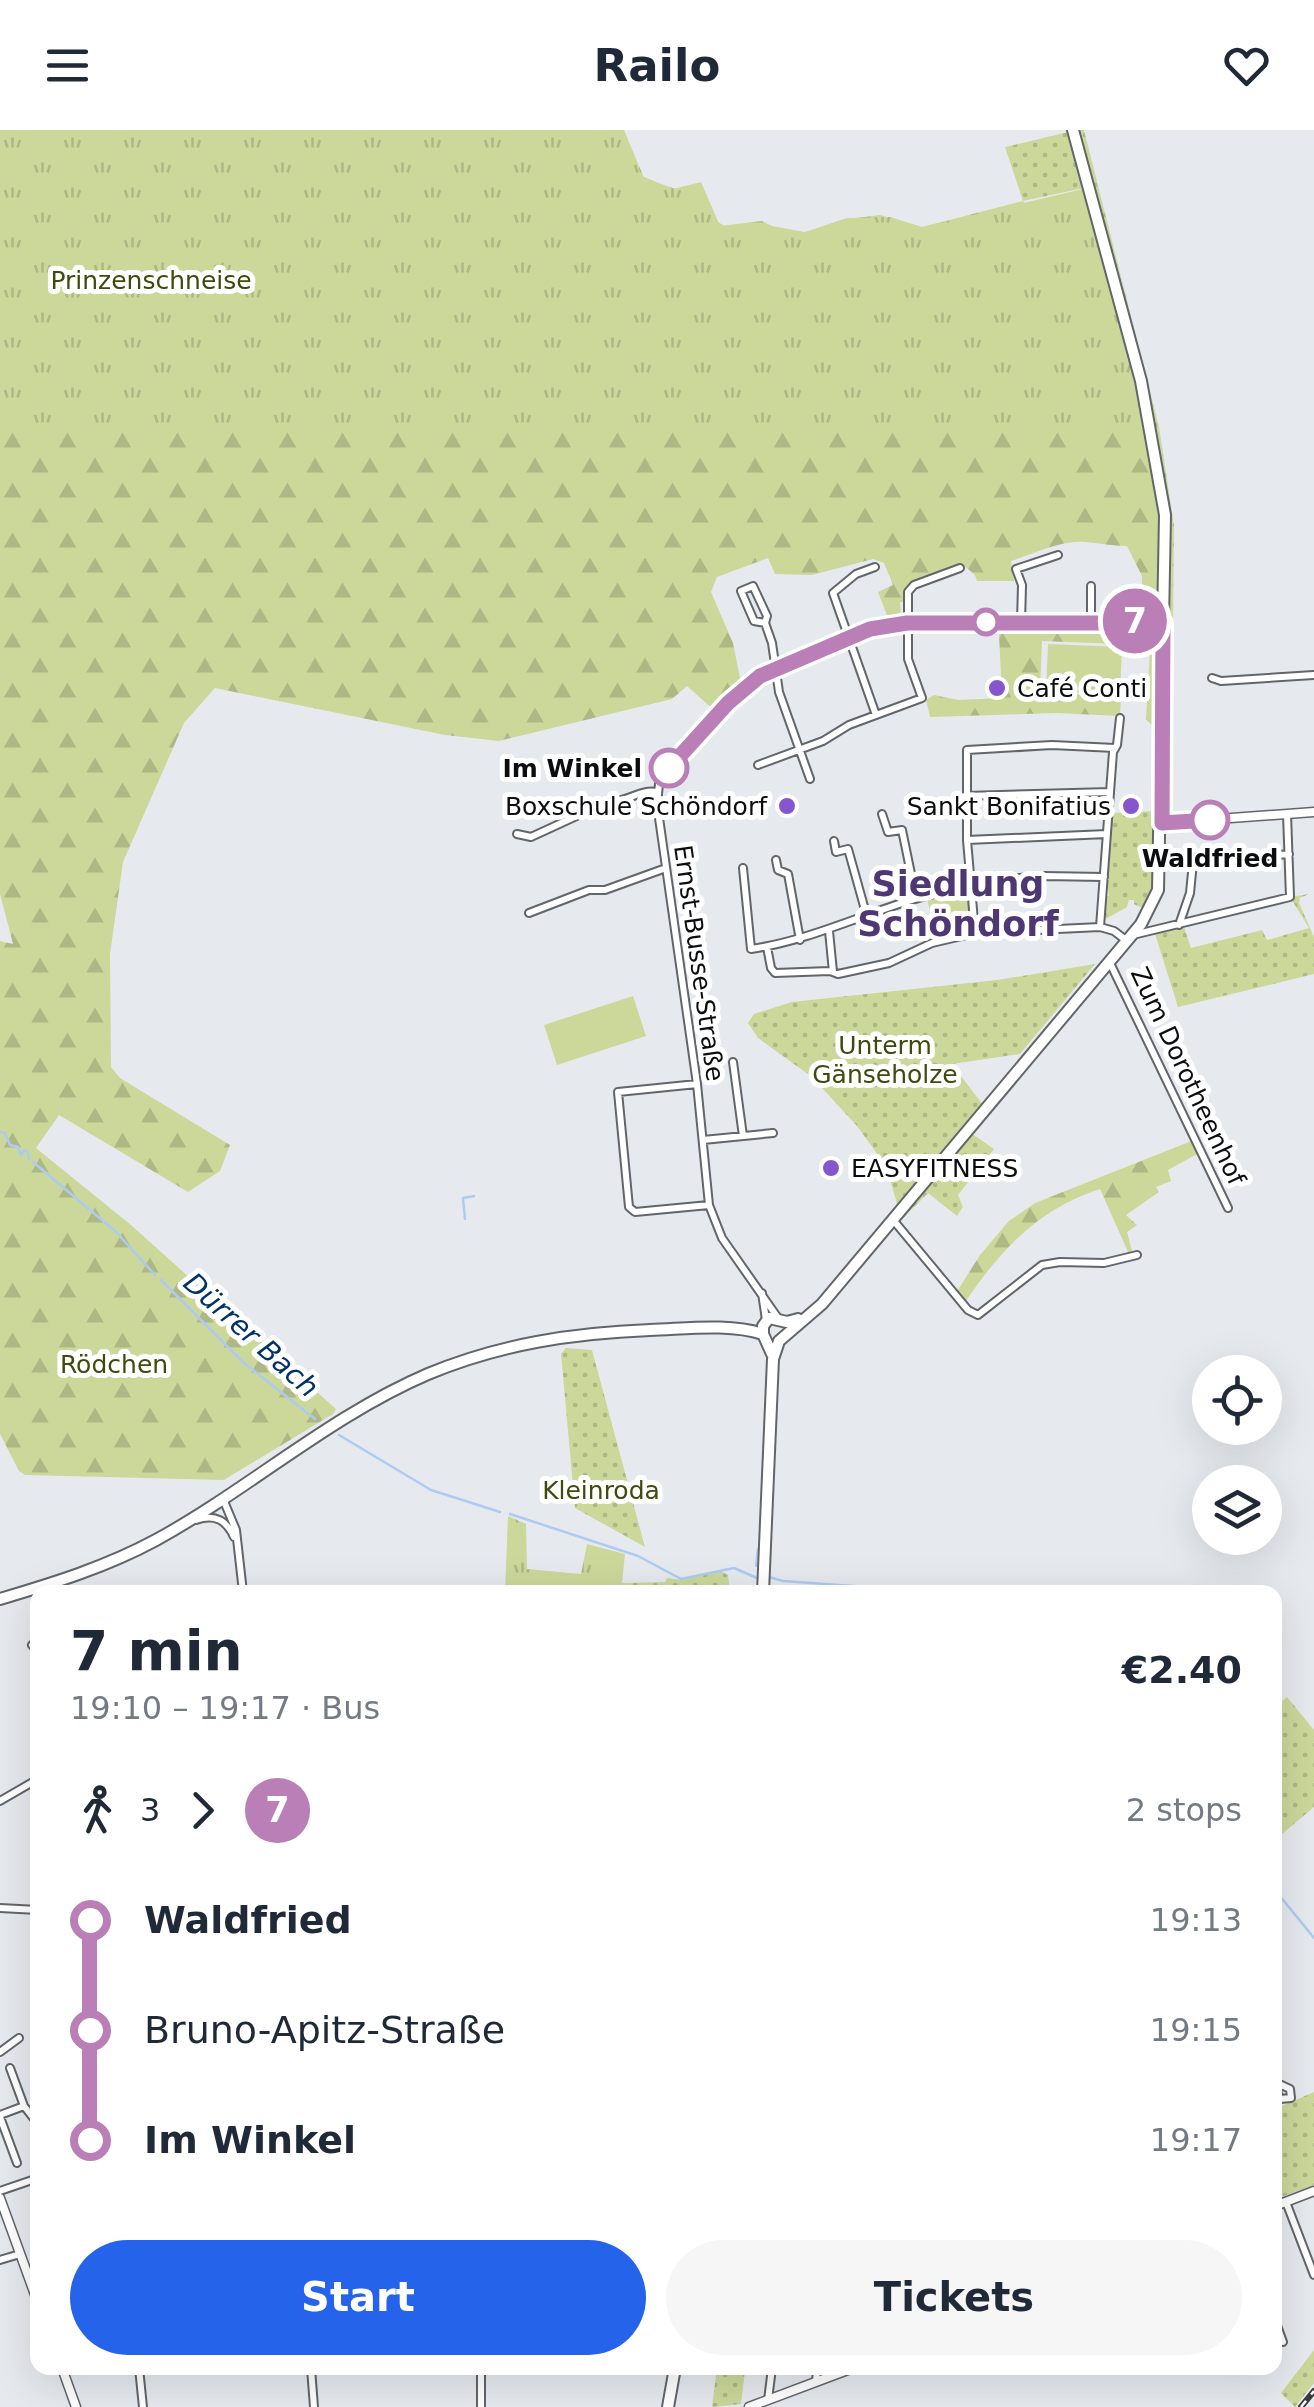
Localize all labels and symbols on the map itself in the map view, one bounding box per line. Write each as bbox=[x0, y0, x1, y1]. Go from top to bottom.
park label: Prinzenschneise bbox=[50, 266, 252, 295]
line badge: 7 bbox=[1102, 588, 1168, 654]
unlabelled marker bbox=[973, 609, 999, 635]
place label: Café Conti bbox=[1017, 674, 1147, 703]
marker: Café Conti bbox=[986, 677, 1008, 699]
marker: Im Winkel bbox=[650, 749, 688, 787]
place label: Im Winkel bbox=[503, 754, 642, 783]
place label: Boxschule Schöndorf bbox=[505, 792, 768, 821]
place label: Sankt Bonifatius bbox=[907, 792, 1111, 821]
marker: Boxschule Schöndorf bbox=[776, 795, 798, 817]
marker: Sankt Bonifatius bbox=[1120, 795, 1142, 817]
marker: Waldfried bbox=[1191, 801, 1229, 839]
street label: Ernst-Busse-Straße bbox=[668, 843, 730, 1083]
place label: Waldfried bbox=[1142, 844, 1278, 873]
district label: Siedlung Schöndorf bbox=[857, 864, 1059, 944]
street label: Zum Dorotheenhof bbox=[1125, 962, 1252, 1191]
park label: Unterm Gänseholze bbox=[812, 1031, 958, 1089]
place label: EASYFITNESS bbox=[851, 1154, 1018, 1183]
marker: EASYFITNESS bbox=[820, 1157, 842, 1179]
water label: Dürrer Bach bbox=[177, 1266, 325, 1404]
park label: Rödchen bbox=[60, 1350, 168, 1379]
park label: Kleinroda bbox=[542, 1476, 660, 1505]

